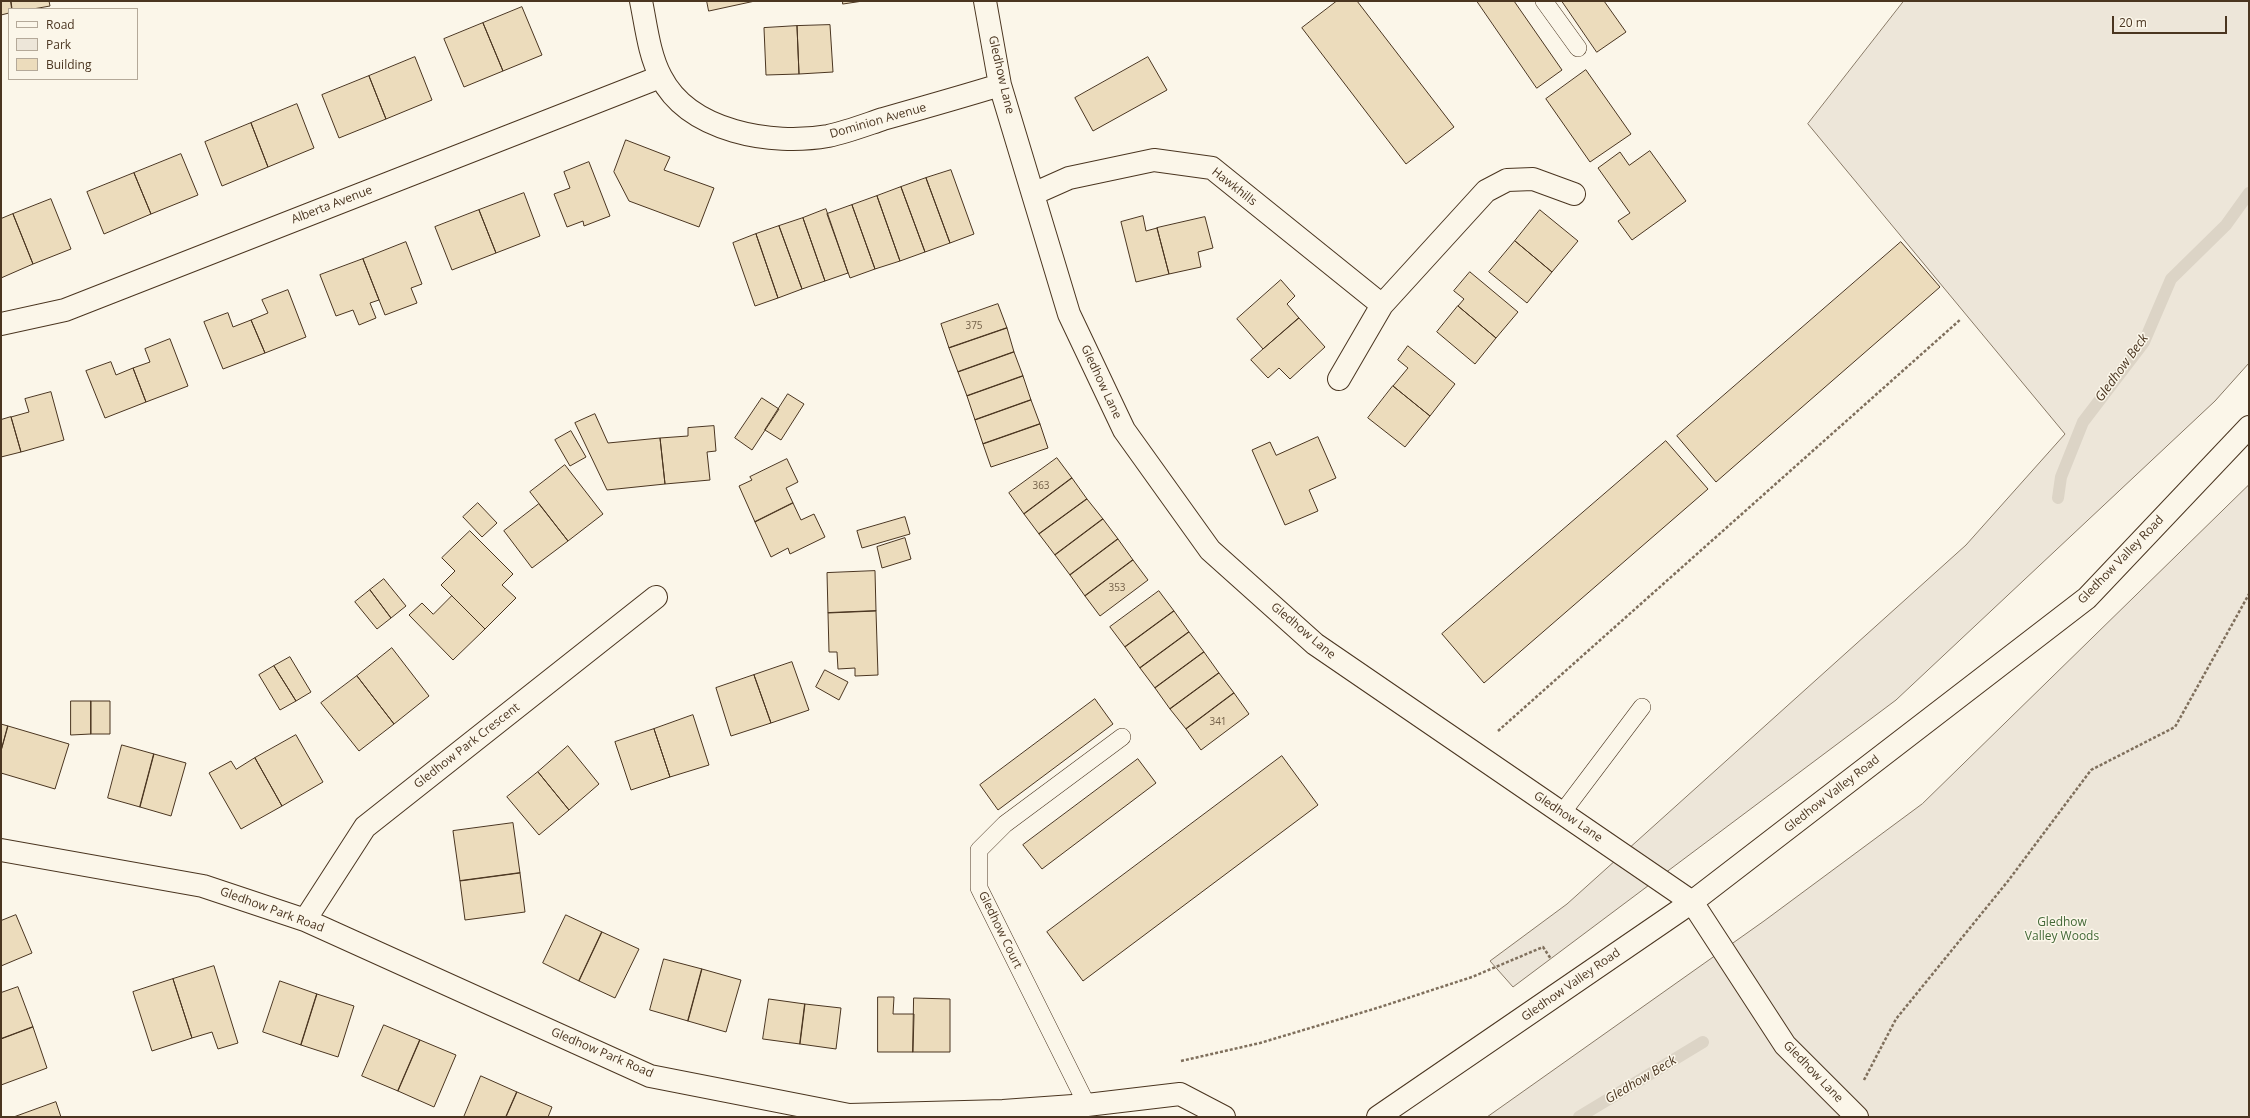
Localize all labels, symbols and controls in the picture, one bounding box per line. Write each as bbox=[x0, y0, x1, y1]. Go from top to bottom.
legend bbox=[8, 8, 138, 80]
scale bar bbox=[2114, 8, 2229, 34]
text: 20 m bbox=[2119, 14, 2147, 31]
text: Road bbox=[46, 16, 75, 33]
street label: Gledhow Lane bbox=[985, 34, 1017, 116]
text: Park bbox=[46, 36, 71, 53]
text: Building bbox=[46, 56, 91, 73]
street label: Dominion Avenue bbox=[828, 100, 928, 142]
street label: Hawkhills bbox=[1209, 165, 1259, 209]
street label: Alberta Avenue bbox=[290, 183, 374, 227]
house number: 375 bbox=[965, 320, 983, 332]
water label: Gledhow Beck bbox=[2092, 331, 2152, 405]
street label: Gledhow Lane bbox=[1078, 343, 1124, 421]
house number: 363 bbox=[1032, 480, 1050, 492]
street label: Gledhow Valley Road bbox=[2075, 513, 2167, 607]
house number: 353 bbox=[1108, 582, 1126, 594]
street label: Gledhow Lane bbox=[1268, 600, 1338, 662]
street label: Gledhow Park Crescent bbox=[411, 700, 523, 792]
house number: 341 bbox=[1209, 716, 1227, 728]
street label: Gledhow Valley Road bbox=[1781, 752, 1883, 836]
street label: Gledhow Lane bbox=[1531, 789, 1605, 845]
street label: Gledhow Park Road bbox=[218, 884, 326, 936]
street label: Gledhow Court bbox=[975, 889, 1025, 971]
park label: Gledhow Valley Woods bbox=[2025, 916, 2099, 944]
street label: Gledhow Valley Road bbox=[1519, 945, 1623, 1025]
street label: Gledhow Park Road bbox=[549, 1025, 655, 1081]
street label: Gledhow Lane bbox=[1780, 1038, 1846, 1106]
water label: Gledhow Beck bbox=[1603, 1053, 1679, 1107]

